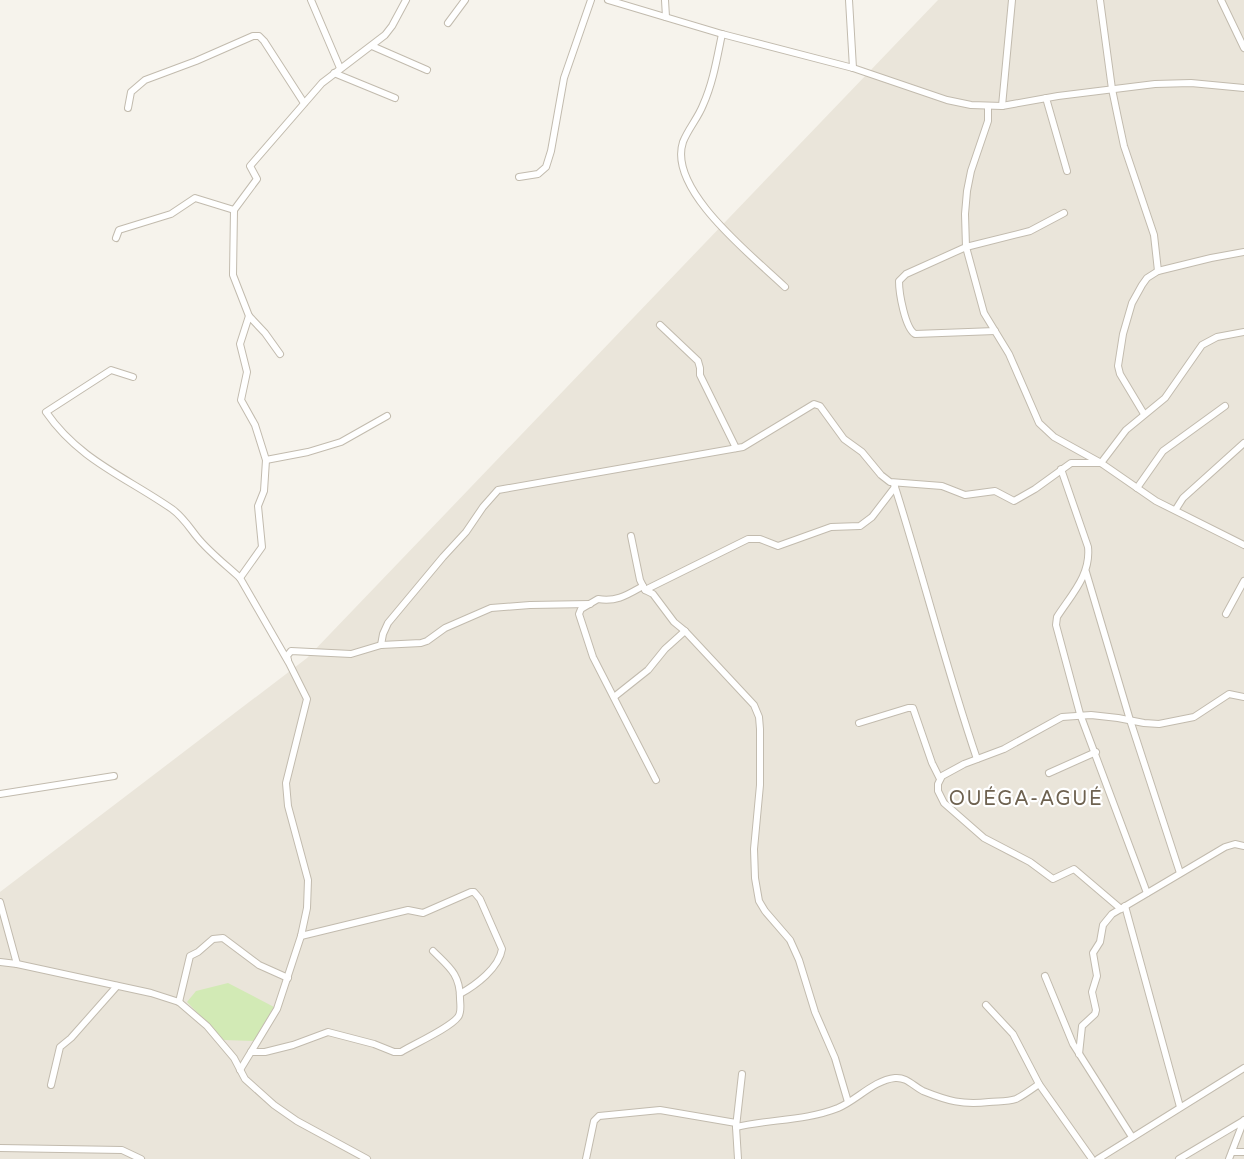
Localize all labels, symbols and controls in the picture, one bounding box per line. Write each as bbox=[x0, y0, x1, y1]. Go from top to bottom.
district label: OUÉGA-AGUÉ bbox=[949, 786, 1103, 811]

